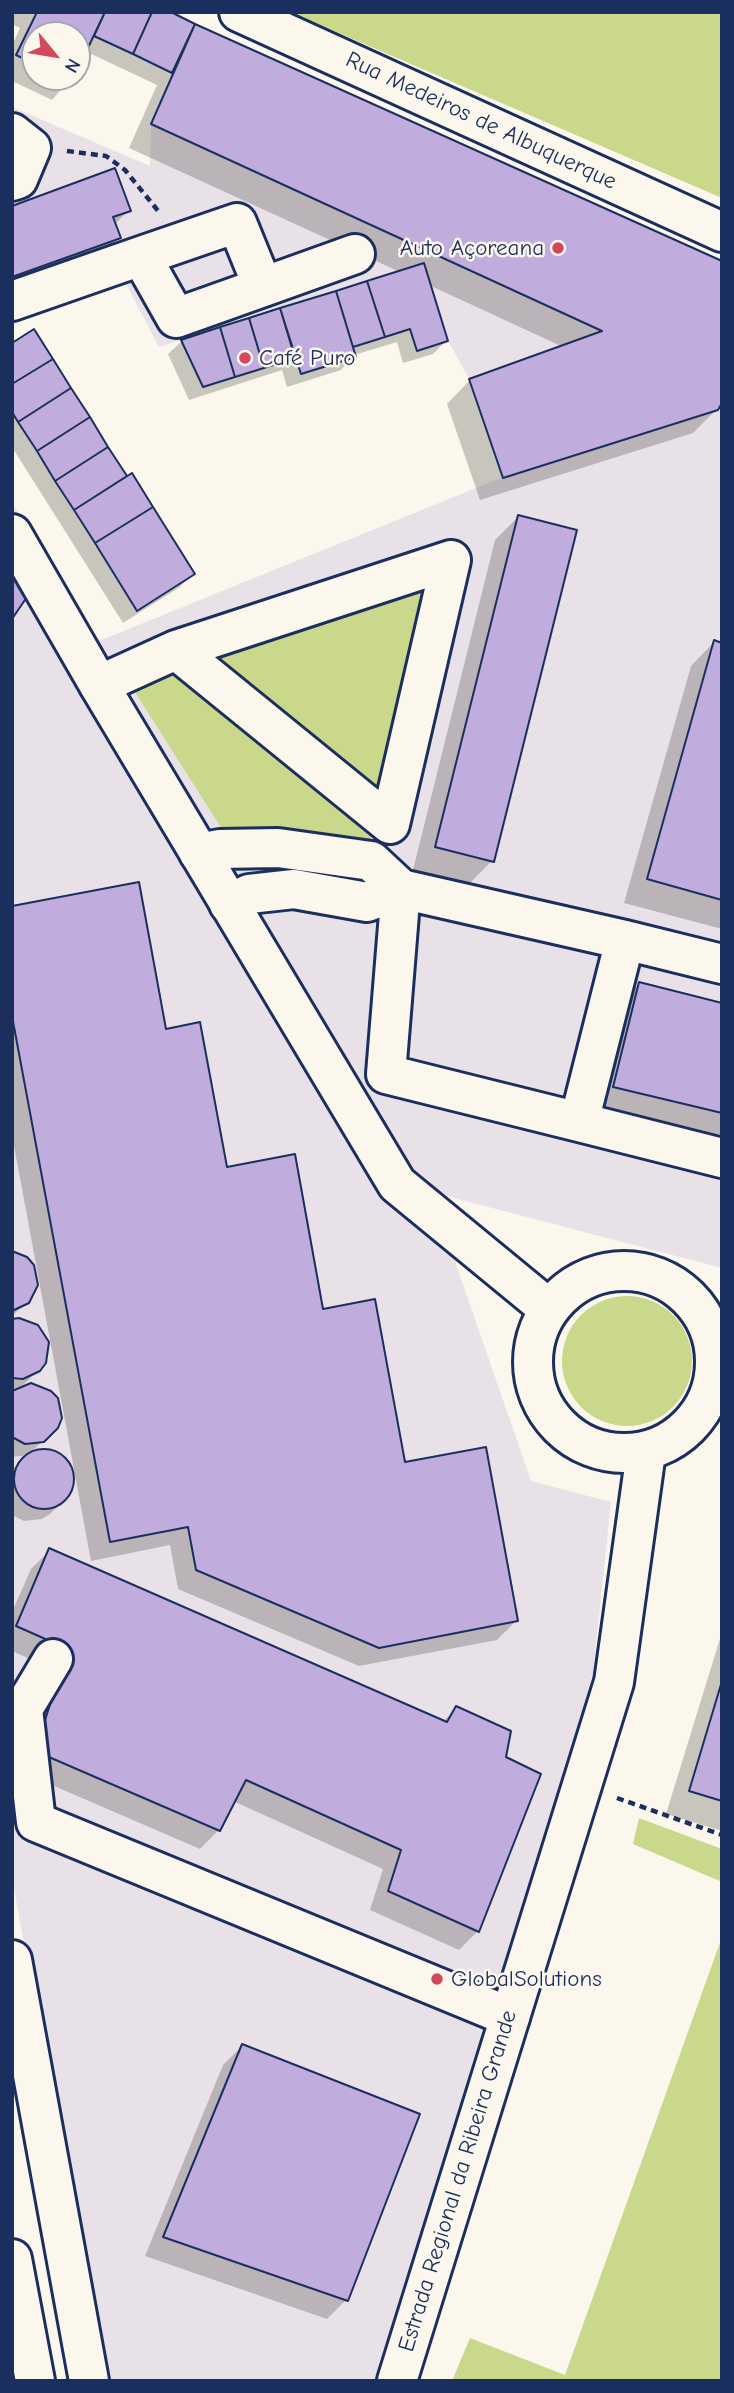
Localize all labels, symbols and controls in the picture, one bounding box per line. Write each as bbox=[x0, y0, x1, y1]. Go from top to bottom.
north arrow bbox=[21, 21, 91, 91]
street label: Rua Medeiros de Albuquerque bbox=[341, 46, 621, 196]
text: N bbox=[60, 55, 85, 76]
place label: Auto Açoreana bbox=[400, 234, 544, 262]
marker: Auto Açoreana bbox=[550, 240, 566, 256]
place label: Café Puro bbox=[259, 344, 355, 372]
marker: Café Puro bbox=[237, 350, 253, 366]
place label: GlobalSolutions bbox=[451, 1965, 602, 1993]
marker: GlobalSolutions bbox=[429, 1971, 445, 1987]
street label: Estrada Regional da Ribeira Grande bbox=[393, 2007, 523, 2355]

